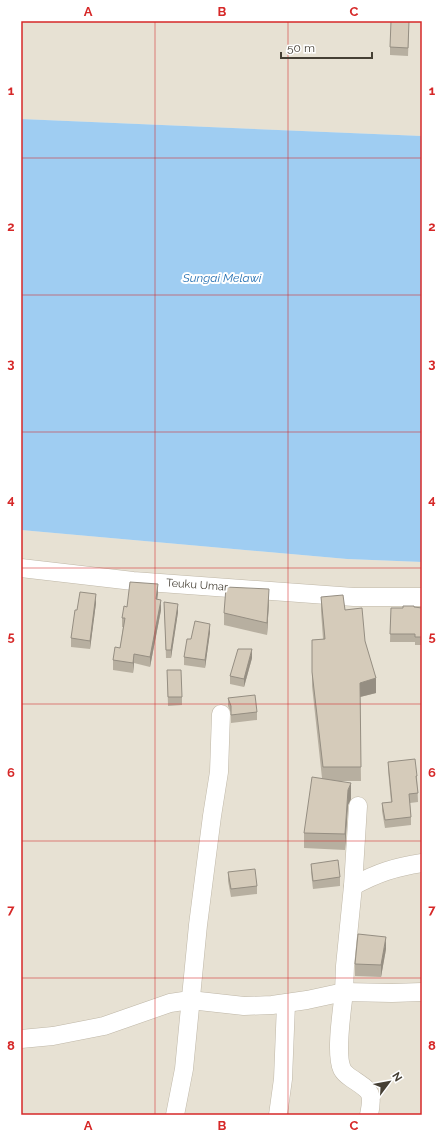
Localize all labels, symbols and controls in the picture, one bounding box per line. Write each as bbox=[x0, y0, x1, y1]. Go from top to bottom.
text: A bbox=[84, 4, 93, 19]
text: B bbox=[218, 4, 227, 19]
text: C bbox=[350, 4, 359, 19]
scale bar bbox=[281, 34, 372, 60]
text: 50 m bbox=[287, 41, 315, 55]
text: 1 bbox=[8, 83, 15, 98]
text: 1 bbox=[429, 83, 436, 98]
text: 2 bbox=[7, 219, 15, 234]
text: 2 bbox=[428, 219, 436, 234]
water label: Sungai Melawi bbox=[182, 271, 262, 285]
text: 3 bbox=[7, 356, 15, 371]
text: 3 bbox=[428, 356, 436, 371]
text: 4 bbox=[7, 492, 15, 507]
text: 4 bbox=[428, 492, 436, 507]
street label: Teuku Umar bbox=[166, 576, 228, 594]
text: 5 bbox=[7, 629, 15, 644]
text: 5 bbox=[428, 629, 436, 644]
text: 6 bbox=[7, 765, 15, 780]
text: 6 bbox=[428, 765, 436, 780]
text: 7 bbox=[7, 902, 15, 917]
text: 7 bbox=[428, 902, 436, 917]
text: 8 bbox=[7, 1038, 15, 1053]
text: 8 bbox=[428, 1038, 436, 1053]
north arrow bbox=[369, 1062, 409, 1102]
text: N bbox=[389, 1070, 405, 1084]
text: A bbox=[84, 1118, 93, 1133]
text: B bbox=[218, 1118, 227, 1133]
text: C bbox=[350, 1118, 359, 1133]

